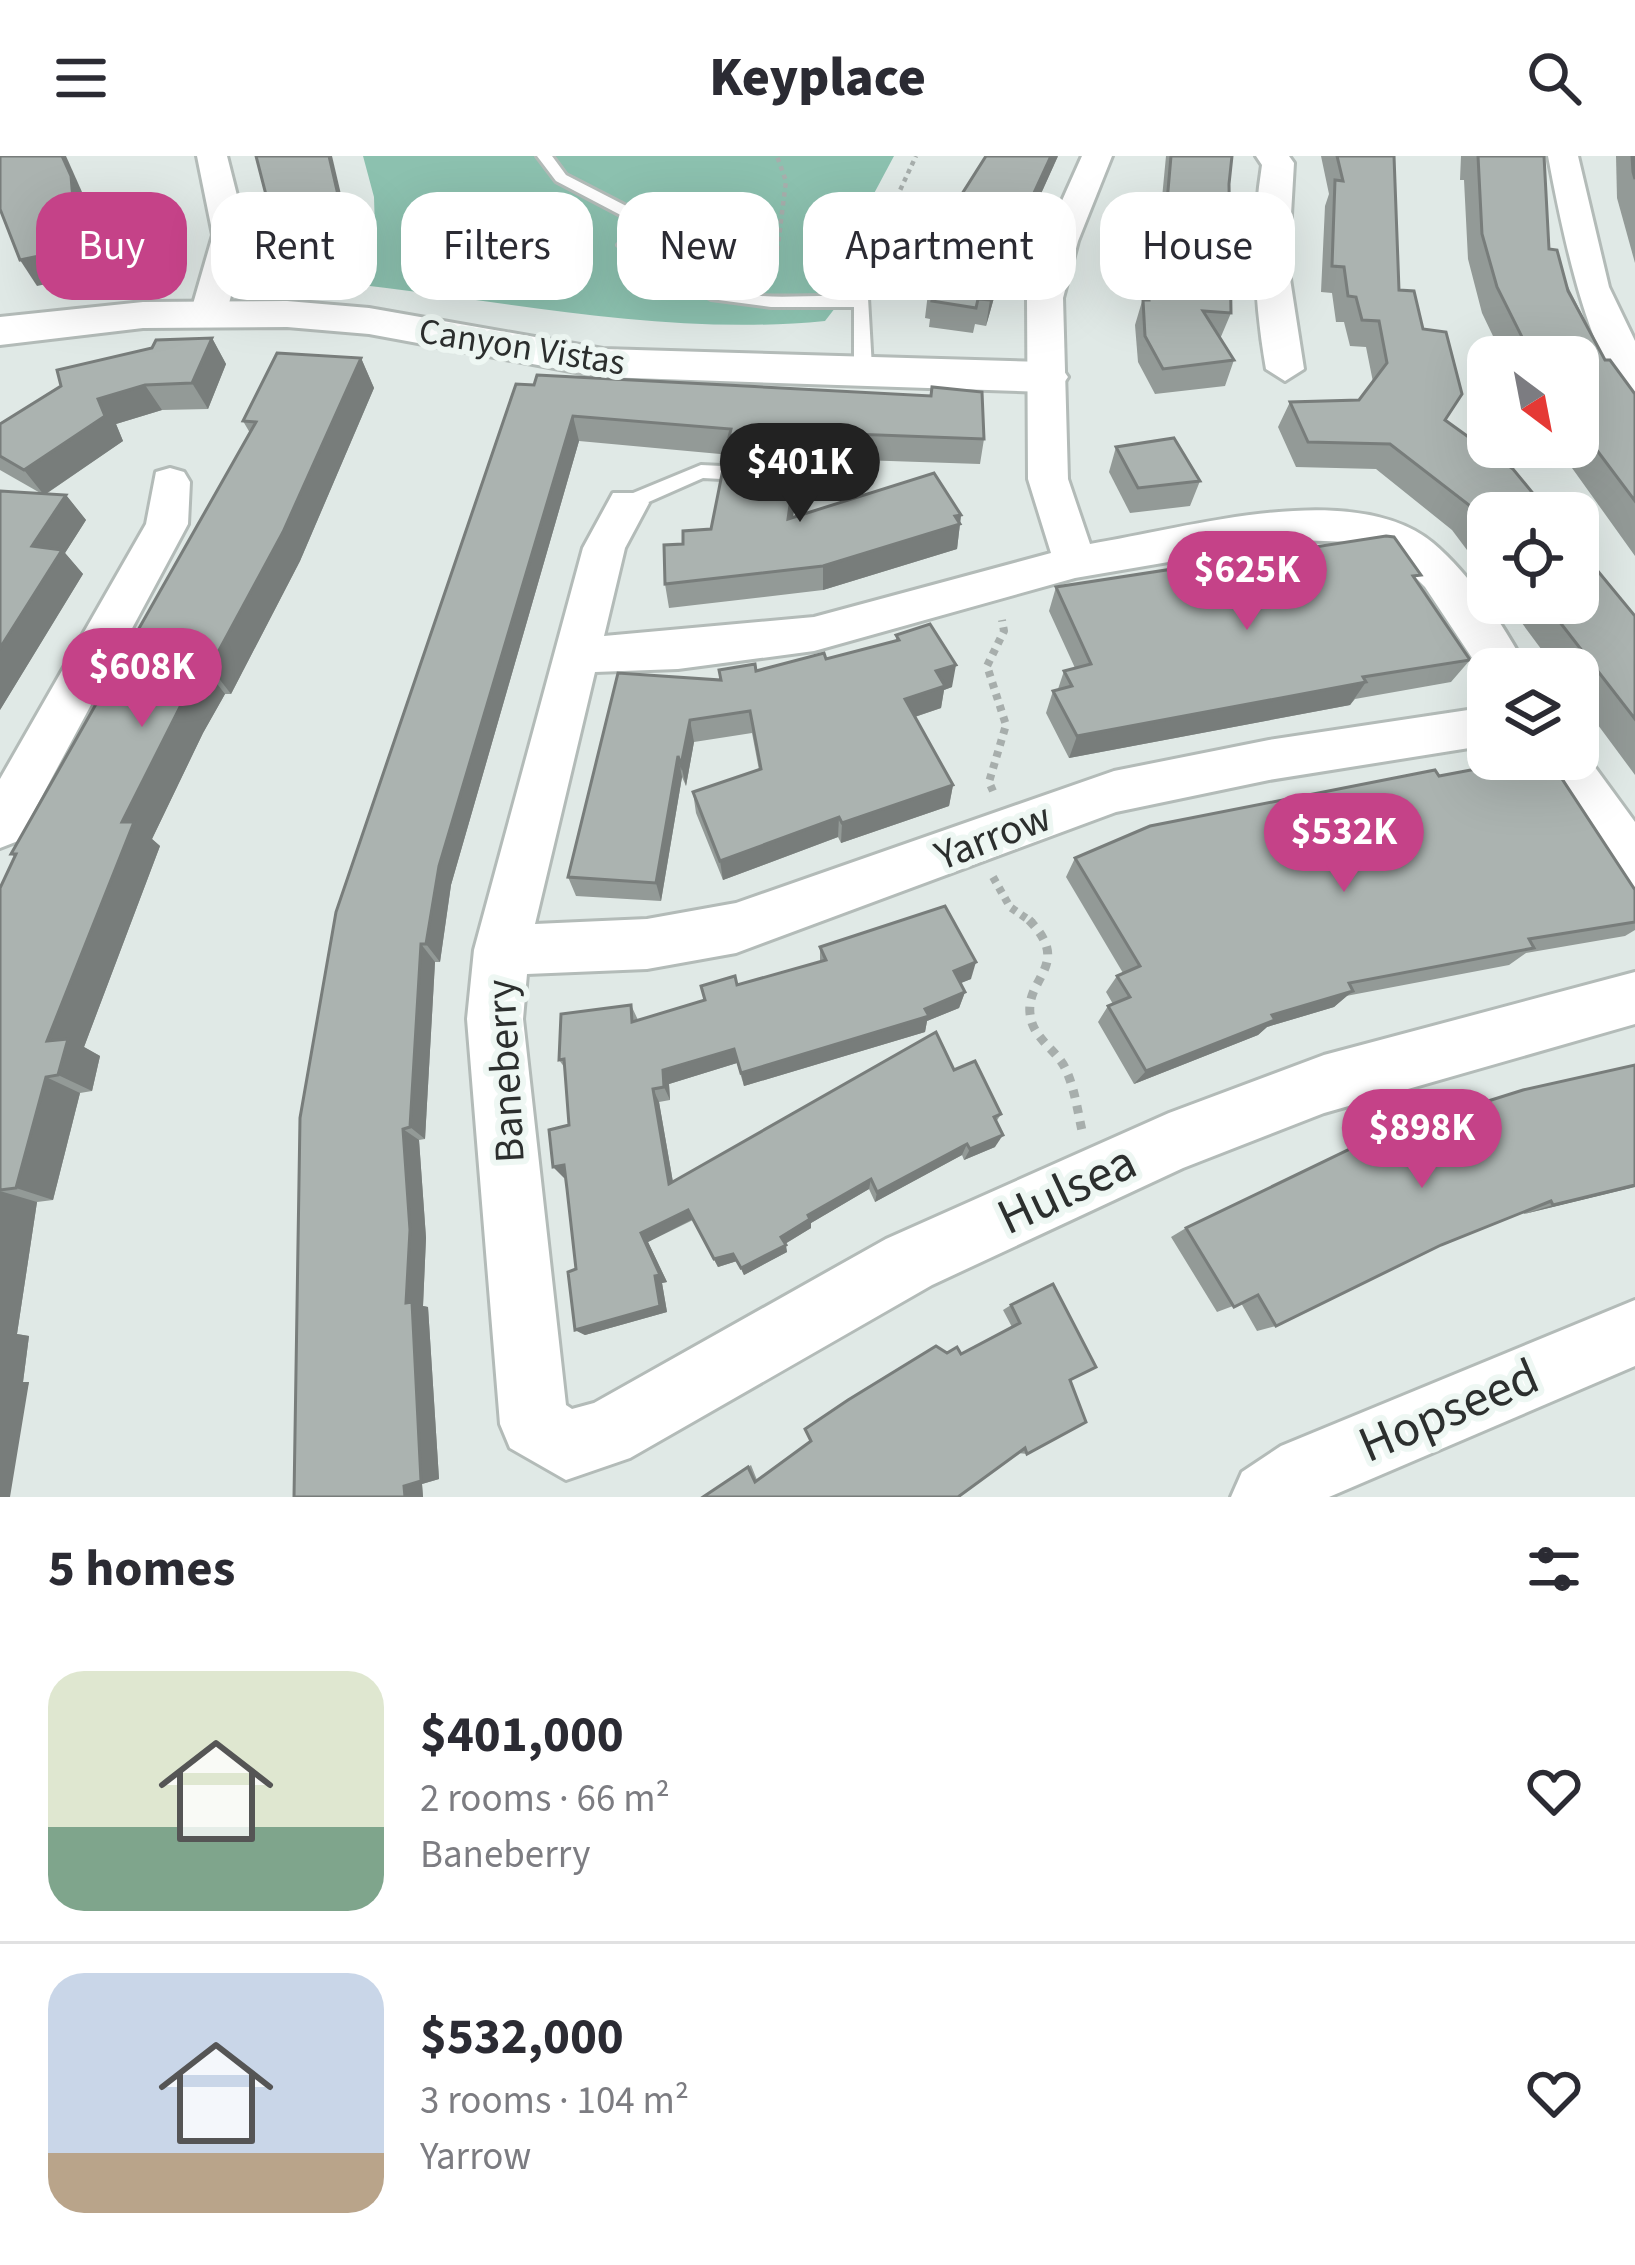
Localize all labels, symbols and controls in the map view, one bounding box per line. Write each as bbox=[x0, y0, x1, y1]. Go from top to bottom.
text: Keyplace bbox=[709, 40, 926, 117]
icon: menu bbox=[48, 45, 114, 111]
icon: search bbox=[1521, 45, 1587, 111]
chip: Buy bbox=[36, 192, 187, 300]
chip: Rent bbox=[211, 192, 377, 300]
chip: Filters bbox=[401, 192, 593, 300]
chip: New bbox=[617, 192, 779, 300]
chip: Apartment bbox=[803, 192, 1076, 300]
chip: House bbox=[1100, 192, 1295, 300]
street label: Canyon Vistas bbox=[415, 306, 629, 388]
north arrow bbox=[1467, 336, 1599, 468]
map controls bbox=[1467, 336, 1599, 780]
pin: $401K bbox=[716, 423, 884, 525]
text: $401K bbox=[747, 434, 853, 490]
button: locate bbox=[1467, 492, 1599, 624]
pin: $625K bbox=[1163, 531, 1331, 633]
text: $625K bbox=[1194, 542, 1300, 598]
pin: $608K bbox=[58, 628, 226, 730]
text: $608K bbox=[89, 639, 195, 695]
button: layers bbox=[1467, 648, 1599, 780]
street label: Yarrow bbox=[925, 788, 1060, 887]
pin: $532K bbox=[1260, 793, 1428, 895]
text: $532K bbox=[1291, 804, 1397, 860]
street label: Baneberry bbox=[471, 977, 541, 1164]
pin: $898K bbox=[1338, 1089, 1506, 1191]
text: $898K bbox=[1369, 1100, 1475, 1156]
street label: Hulsea bbox=[986, 1127, 1148, 1253]
street label: Hopseed bbox=[1348, 1341, 1550, 1481]
text: 5 homes bbox=[48, 1533, 235, 1605]
icon: filters bbox=[1521, 1536, 1587, 1602]
text: $401,000 bbox=[420, 1699, 624, 1771]
icon: home bbox=[144, 1719, 288, 1863]
icon: heart bbox=[1521, 1758, 1587, 1824]
text: 2 rooms · 66 m² bbox=[420, 1771, 670, 1827]
text: Baneberry bbox=[420, 1827, 590, 1883]
text: $532,000 bbox=[420, 2001, 624, 2073]
icon: home bbox=[144, 2021, 288, 2165]
icon: heart bbox=[1521, 2060, 1587, 2126]
text: 3 rooms · 104 m² bbox=[420, 2073, 689, 2129]
text: Yarrow bbox=[420, 2129, 531, 2185]

